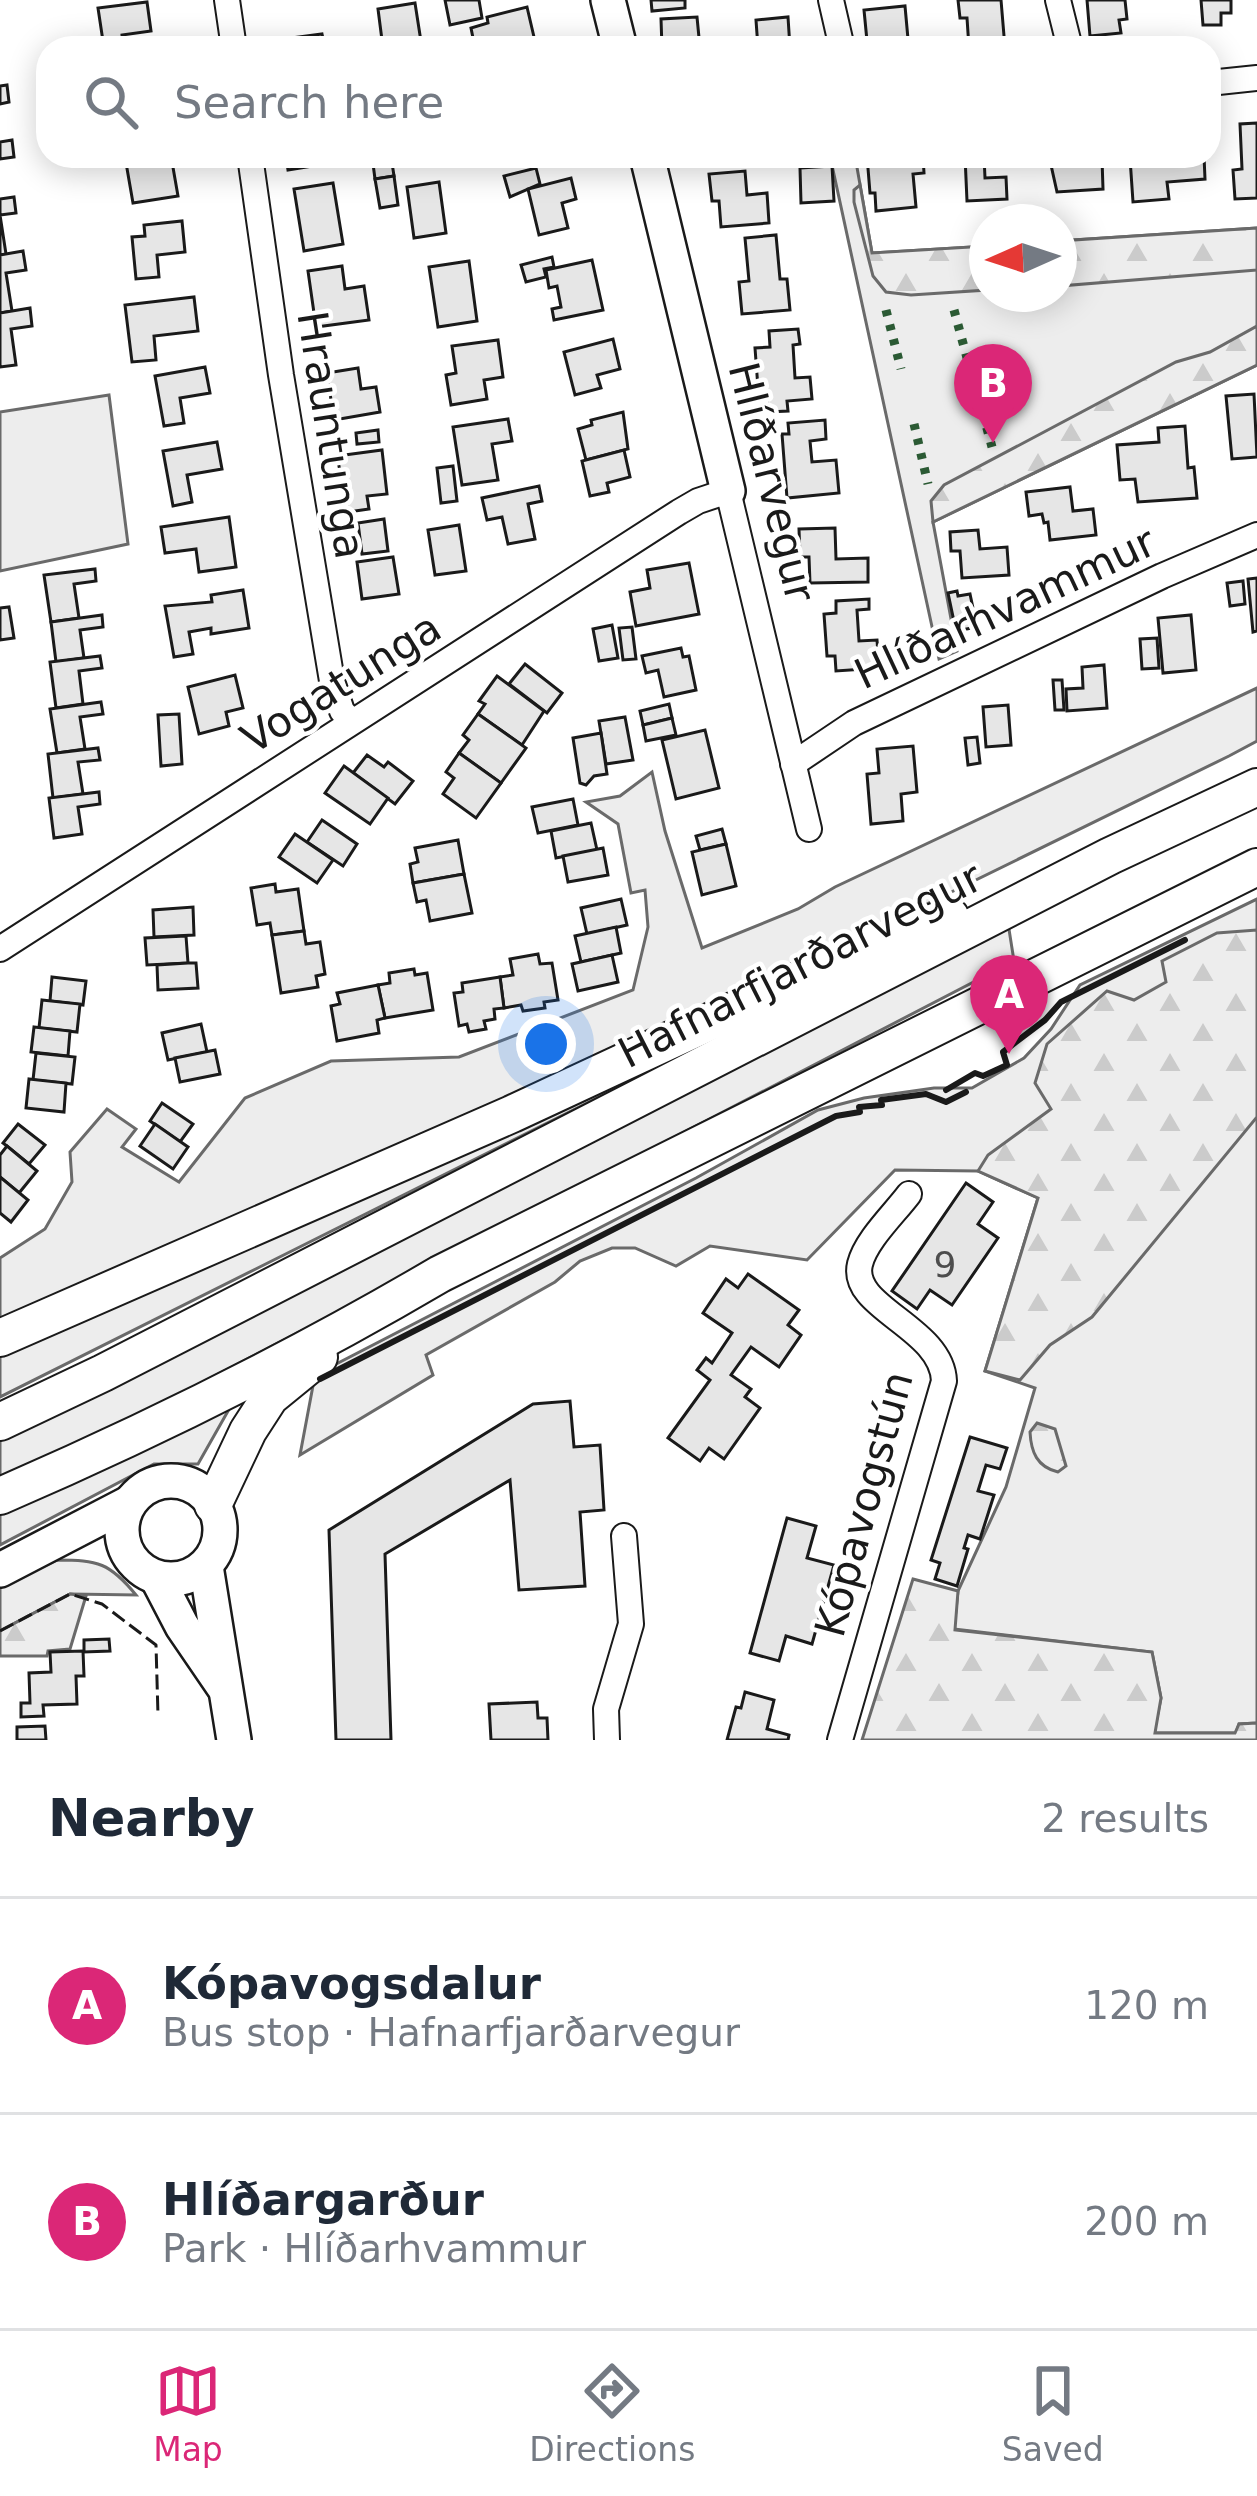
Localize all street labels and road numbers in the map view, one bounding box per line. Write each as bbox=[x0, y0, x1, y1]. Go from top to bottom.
street label: Hrauntunga bbox=[287, 308, 375, 562]
street label: Hlíðarvegur bbox=[719, 357, 826, 607]
street label: Hlíðarhvammur bbox=[847, 517, 1164, 699]
street label: Vogatunga bbox=[232, 602, 450, 764]
street label: Hafnarfjarðarvegur bbox=[610, 852, 990, 1078]
street label: Kópavogstún bbox=[805, 1366, 923, 1642]

